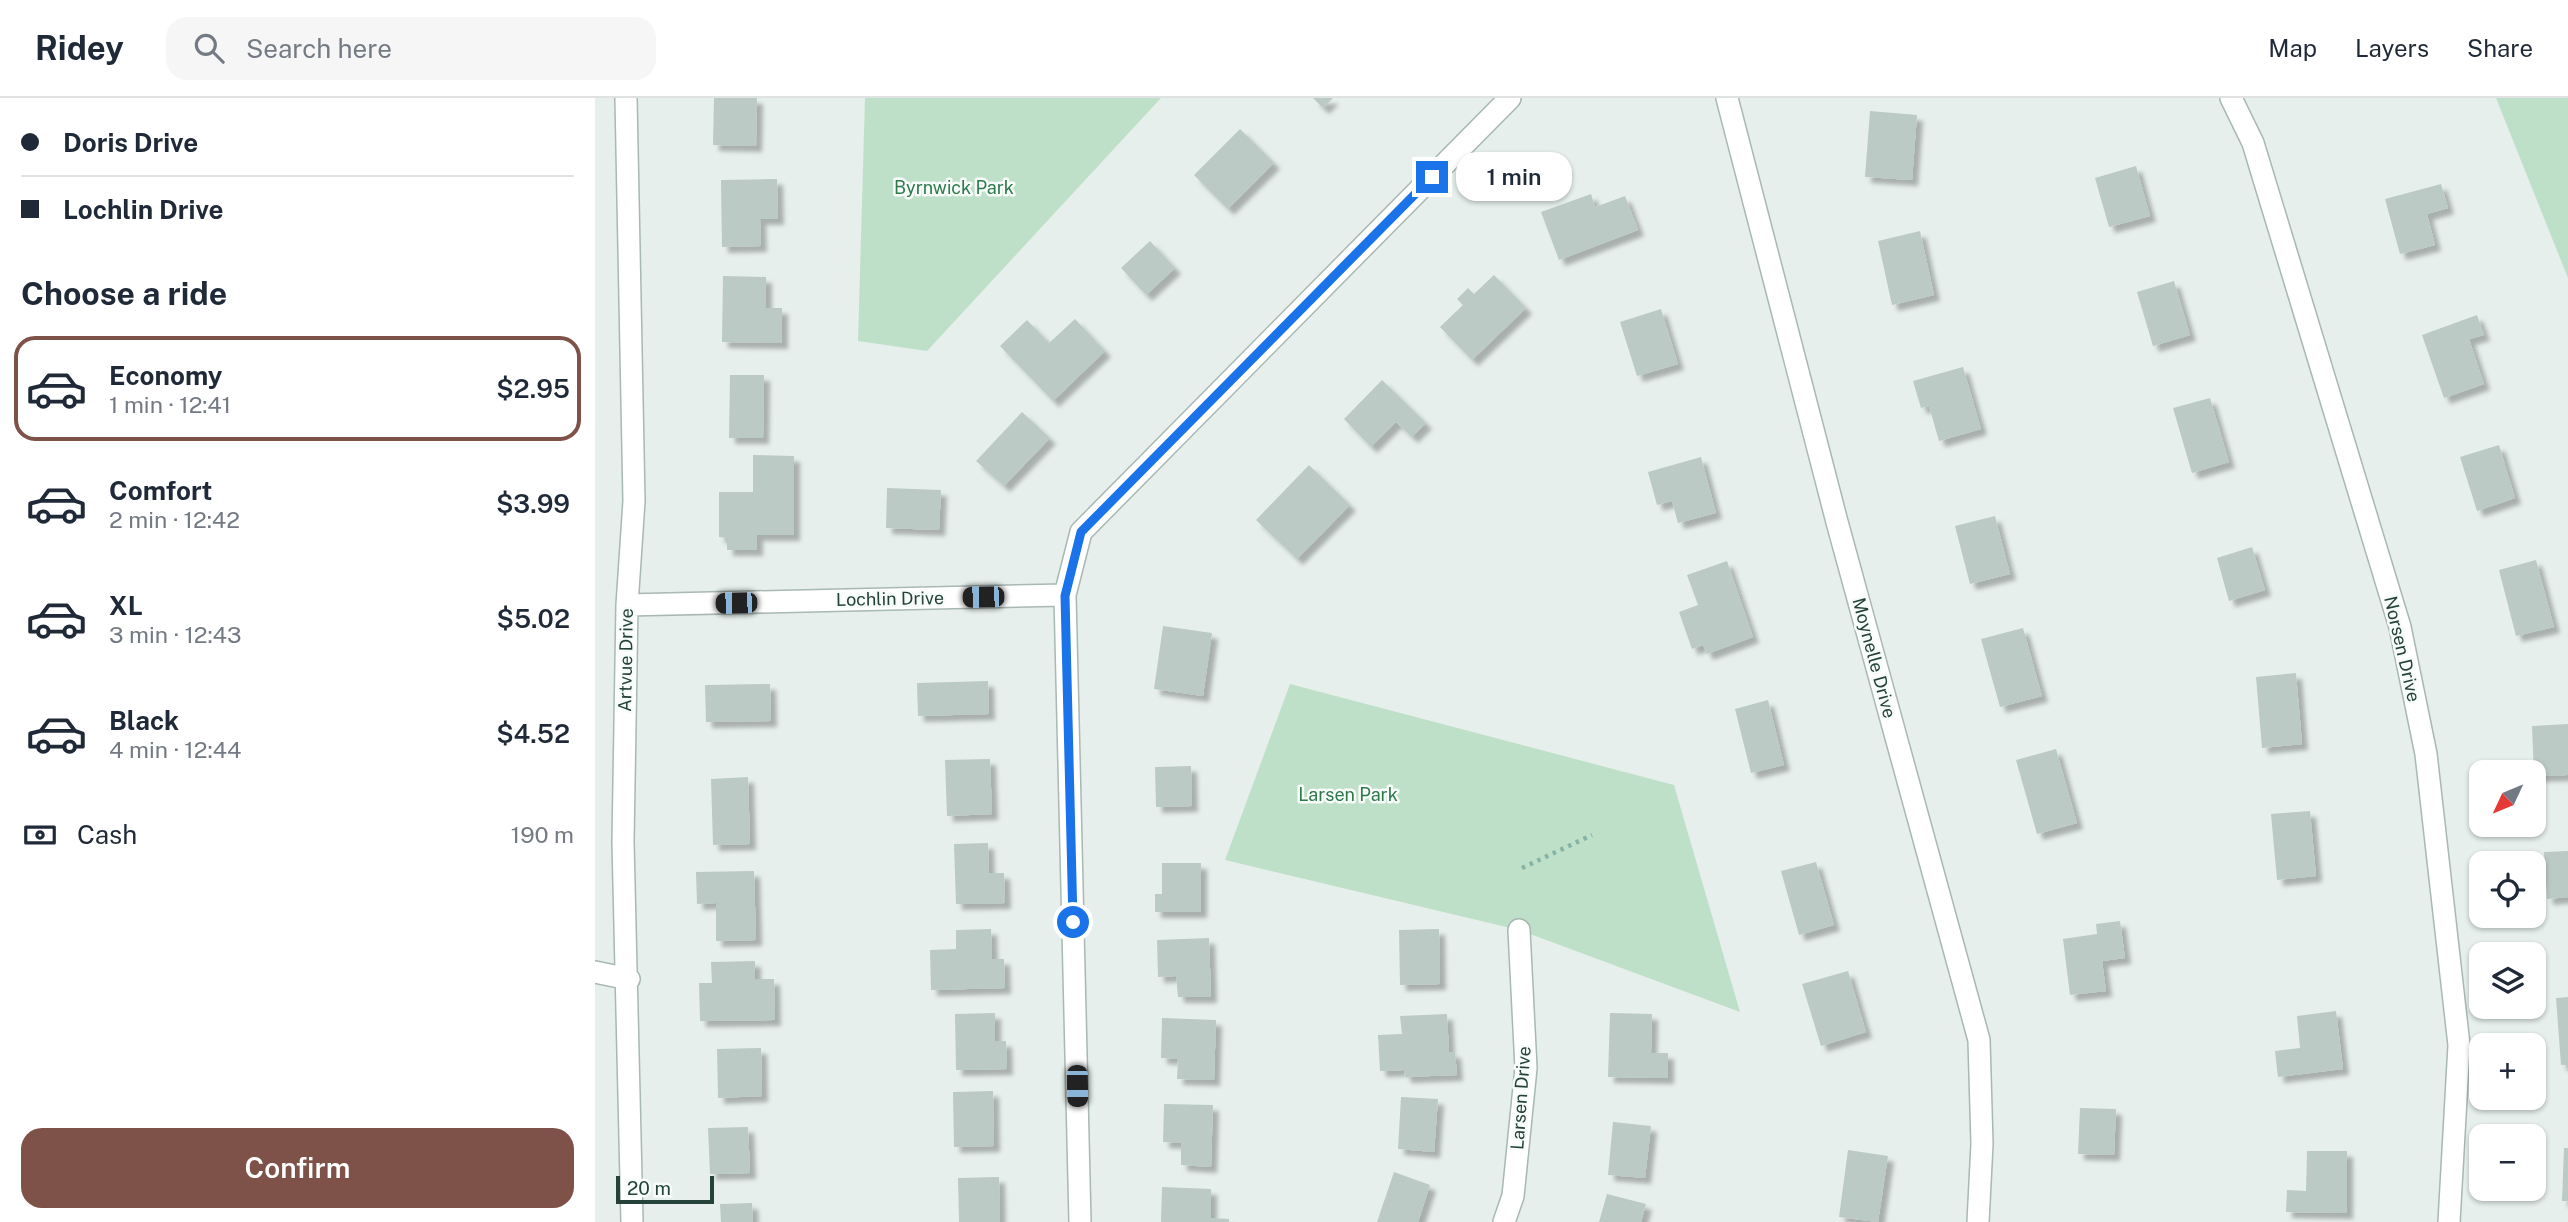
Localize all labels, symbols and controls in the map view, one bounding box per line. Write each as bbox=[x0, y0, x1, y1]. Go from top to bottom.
search box bbox=[166, 17, 656, 80]
text: Ridey bbox=[35, 29, 124, 67]
icon: search bbox=[190, 29, 228, 67]
text: Search here bbox=[246, 33, 392, 64]
text: Map bbox=[2268, 34, 2317, 62]
text: Layers bbox=[2355, 34, 2429, 62]
text: Share bbox=[2467, 34, 2533, 62]
text: Doris Drive bbox=[63, 127, 198, 158]
callout: 1 min bbox=[1457, 153, 1572, 202]
route end bbox=[1416, 161, 1448, 193]
text: 1 min bbox=[1487, 163, 1541, 190]
park label: Byrnwick Park bbox=[894, 177, 1014, 198]
text: Lochlin Drive bbox=[63, 194, 224, 225]
text: Choose a ride bbox=[21, 275, 227, 312]
icon: car bbox=[25, 357, 88, 420]
text: Economy bbox=[109, 360, 222, 391]
text: $2.95 bbox=[496, 373, 570, 404]
text: 1 min · 12:41 bbox=[109, 391, 231, 418]
icon: car bbox=[25, 472, 88, 535]
text: Comfort bbox=[109, 475, 212, 506]
text: $3.99 bbox=[496, 488, 570, 519]
text: 2 min · 12:42 bbox=[109, 506, 240, 533]
car bbox=[962, 586, 1005, 608]
icon: car bbox=[25, 587, 88, 650]
street label: Lochlin Drive bbox=[836, 587, 944, 610]
text: XL bbox=[109, 590, 143, 621]
car bbox=[715, 592, 758, 614]
street label: Norsen Drive bbox=[2380, 594, 2425, 704]
street label: Moynelle Drive bbox=[1848, 595, 1901, 720]
text: $5.02 bbox=[497, 603, 570, 634]
street label: Artvue Drive bbox=[614, 608, 637, 712]
text: 3 min · 12:43 bbox=[109, 621, 241, 648]
icon: car bbox=[25, 702, 88, 765]
text: Black bbox=[109, 705, 179, 736]
text: $4.52 bbox=[496, 718, 570, 749]
text: 4 min · 12:44 bbox=[109, 736, 241, 763]
north arrow bbox=[2469, 760, 2546, 836]
map controls bbox=[2469, 760, 2546, 1201]
park label: Larsen Park bbox=[1298, 784, 1398, 805]
icon: cash bbox=[21, 816, 59, 854]
text: Cash bbox=[77, 819, 137, 850]
text: 190 m bbox=[511, 821, 574, 848]
button: locate bbox=[2469, 851, 2546, 928]
route start bbox=[1057, 906, 1089, 938]
button: layers bbox=[2469, 942, 2546, 1019]
button: + bbox=[2469, 1033, 2546, 1110]
street label: Larsen Drive bbox=[1506, 1045, 1535, 1151]
car bbox=[1067, 1065, 1088, 1107]
button: − bbox=[2469, 1124, 2546, 1201]
button: Confirm bbox=[21, 1128, 574, 1208]
scale bar bbox=[616, 1173, 714, 1205]
text: 20 m bbox=[627, 1177, 671, 1199]

